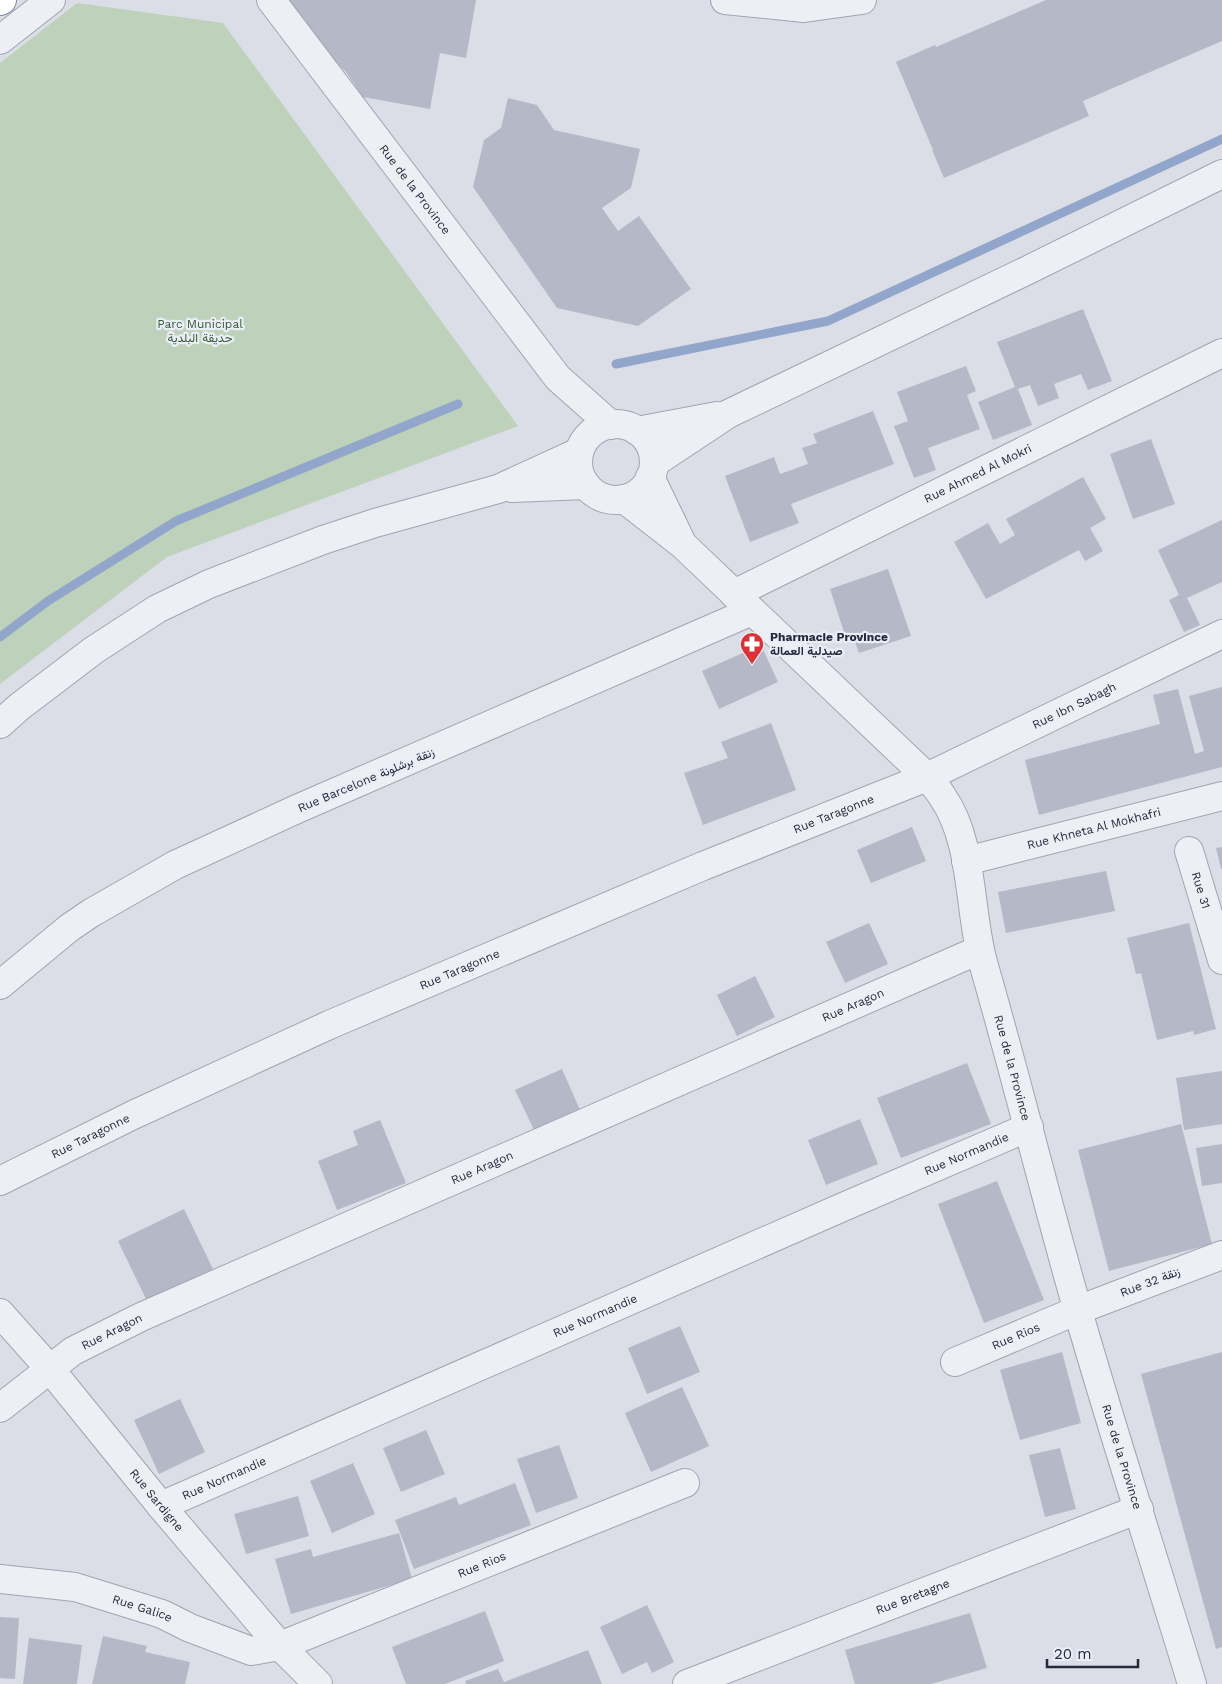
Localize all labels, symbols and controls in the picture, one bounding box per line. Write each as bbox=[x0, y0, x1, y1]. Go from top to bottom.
street label: Rue de la Province bbox=[376, 142, 453, 237]
park label: Parc Municipal حديقة البلدية bbox=[157, 317, 243, 345]
street label: Rue Ahmed Al Mokri bbox=[922, 441, 1034, 506]
place label: Pharmacie Province صيدلية العمالة bbox=[770, 630, 888, 658]
pharmacy icon: Pharmacie Province صيدلية العمالة bbox=[739, 631, 765, 665]
street label: Rue Ibn Sabagh bbox=[1030, 679, 1118, 732]
street label: Rue Barcelone زنقة برشلونة bbox=[296, 745, 437, 816]
street label: Rue Taragonne bbox=[791, 792, 876, 836]
street label: Rue Khneta Al Mokhafri bbox=[1026, 805, 1162, 852]
street label: Rue 31 bbox=[1189, 870, 1213, 910]
street label: Rue Taragonne bbox=[417, 946, 502, 993]
street label: Rue Aragon bbox=[820, 985, 886, 1025]
street label: Rue de la Province bbox=[991, 1013, 1033, 1122]
street label: Rue Taragonne bbox=[49, 1111, 132, 1161]
street label: Rue Normandie bbox=[922, 1130, 1011, 1178]
street label: Rue Aragon bbox=[449, 1148, 515, 1187]
street label: Rue 32 زنقة bbox=[1118, 1264, 1182, 1301]
street label: Rue Normandie bbox=[551, 1291, 639, 1340]
street label: Rue Aragon bbox=[79, 1311, 145, 1353]
street label: Rue Rios bbox=[990, 1320, 1042, 1353]
street label: Rue de la Province bbox=[1099, 1403, 1144, 1511]
street label: Rue Normandie bbox=[180, 1454, 268, 1503]
street label: Rue Sardigne bbox=[127, 1466, 186, 1534]
street label: Rue Rios bbox=[456, 1549, 508, 1581]
street label: Rue Bretagne bbox=[874, 1576, 952, 1617]
street label: Rue Galice bbox=[111, 1592, 175, 1625]
scale bar bbox=[1047, 1636, 1138, 1668]
text: 20 m bbox=[1054, 1645, 1092, 1663]

